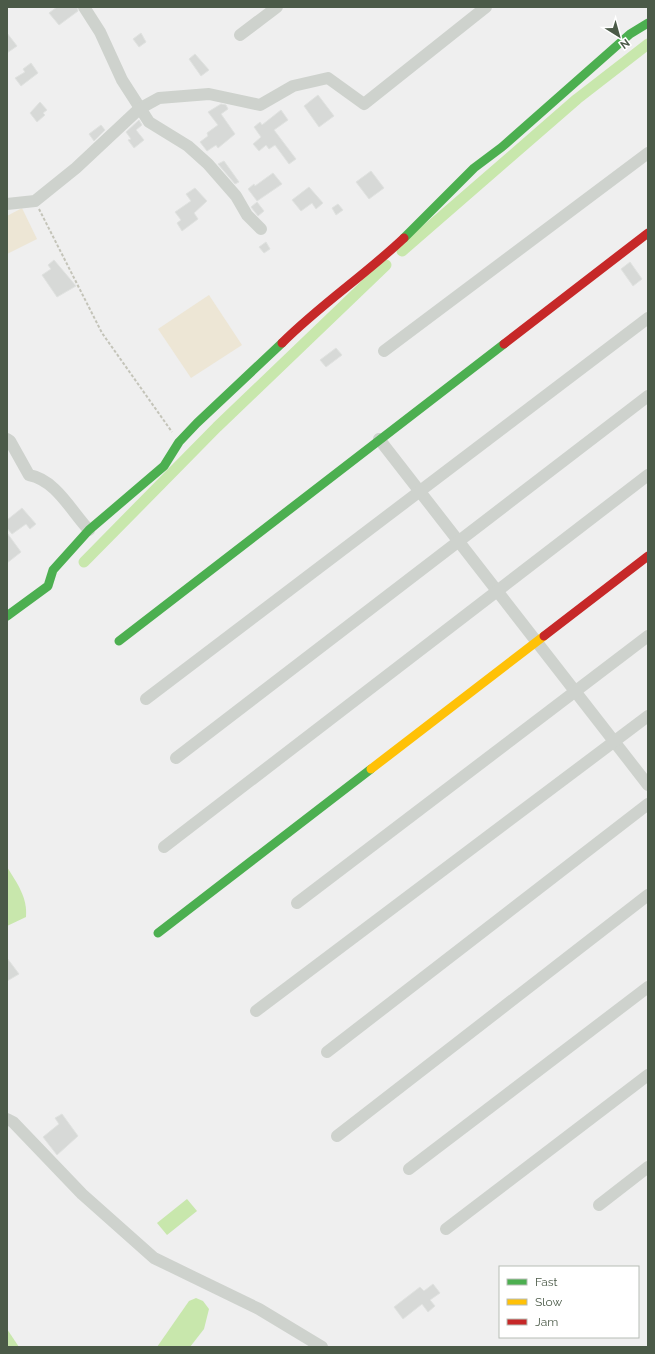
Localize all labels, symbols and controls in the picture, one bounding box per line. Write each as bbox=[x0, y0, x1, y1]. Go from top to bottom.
north arrow bbox=[599, 16, 639, 56]
text: N bbox=[617, 36, 632, 51]
legend bbox=[499, 1266, 639, 1338]
text: Fast bbox=[535, 1275, 558, 1289]
text: Slow bbox=[535, 1295, 562, 1309]
text: Jam bbox=[535, 1315, 558, 1329]

